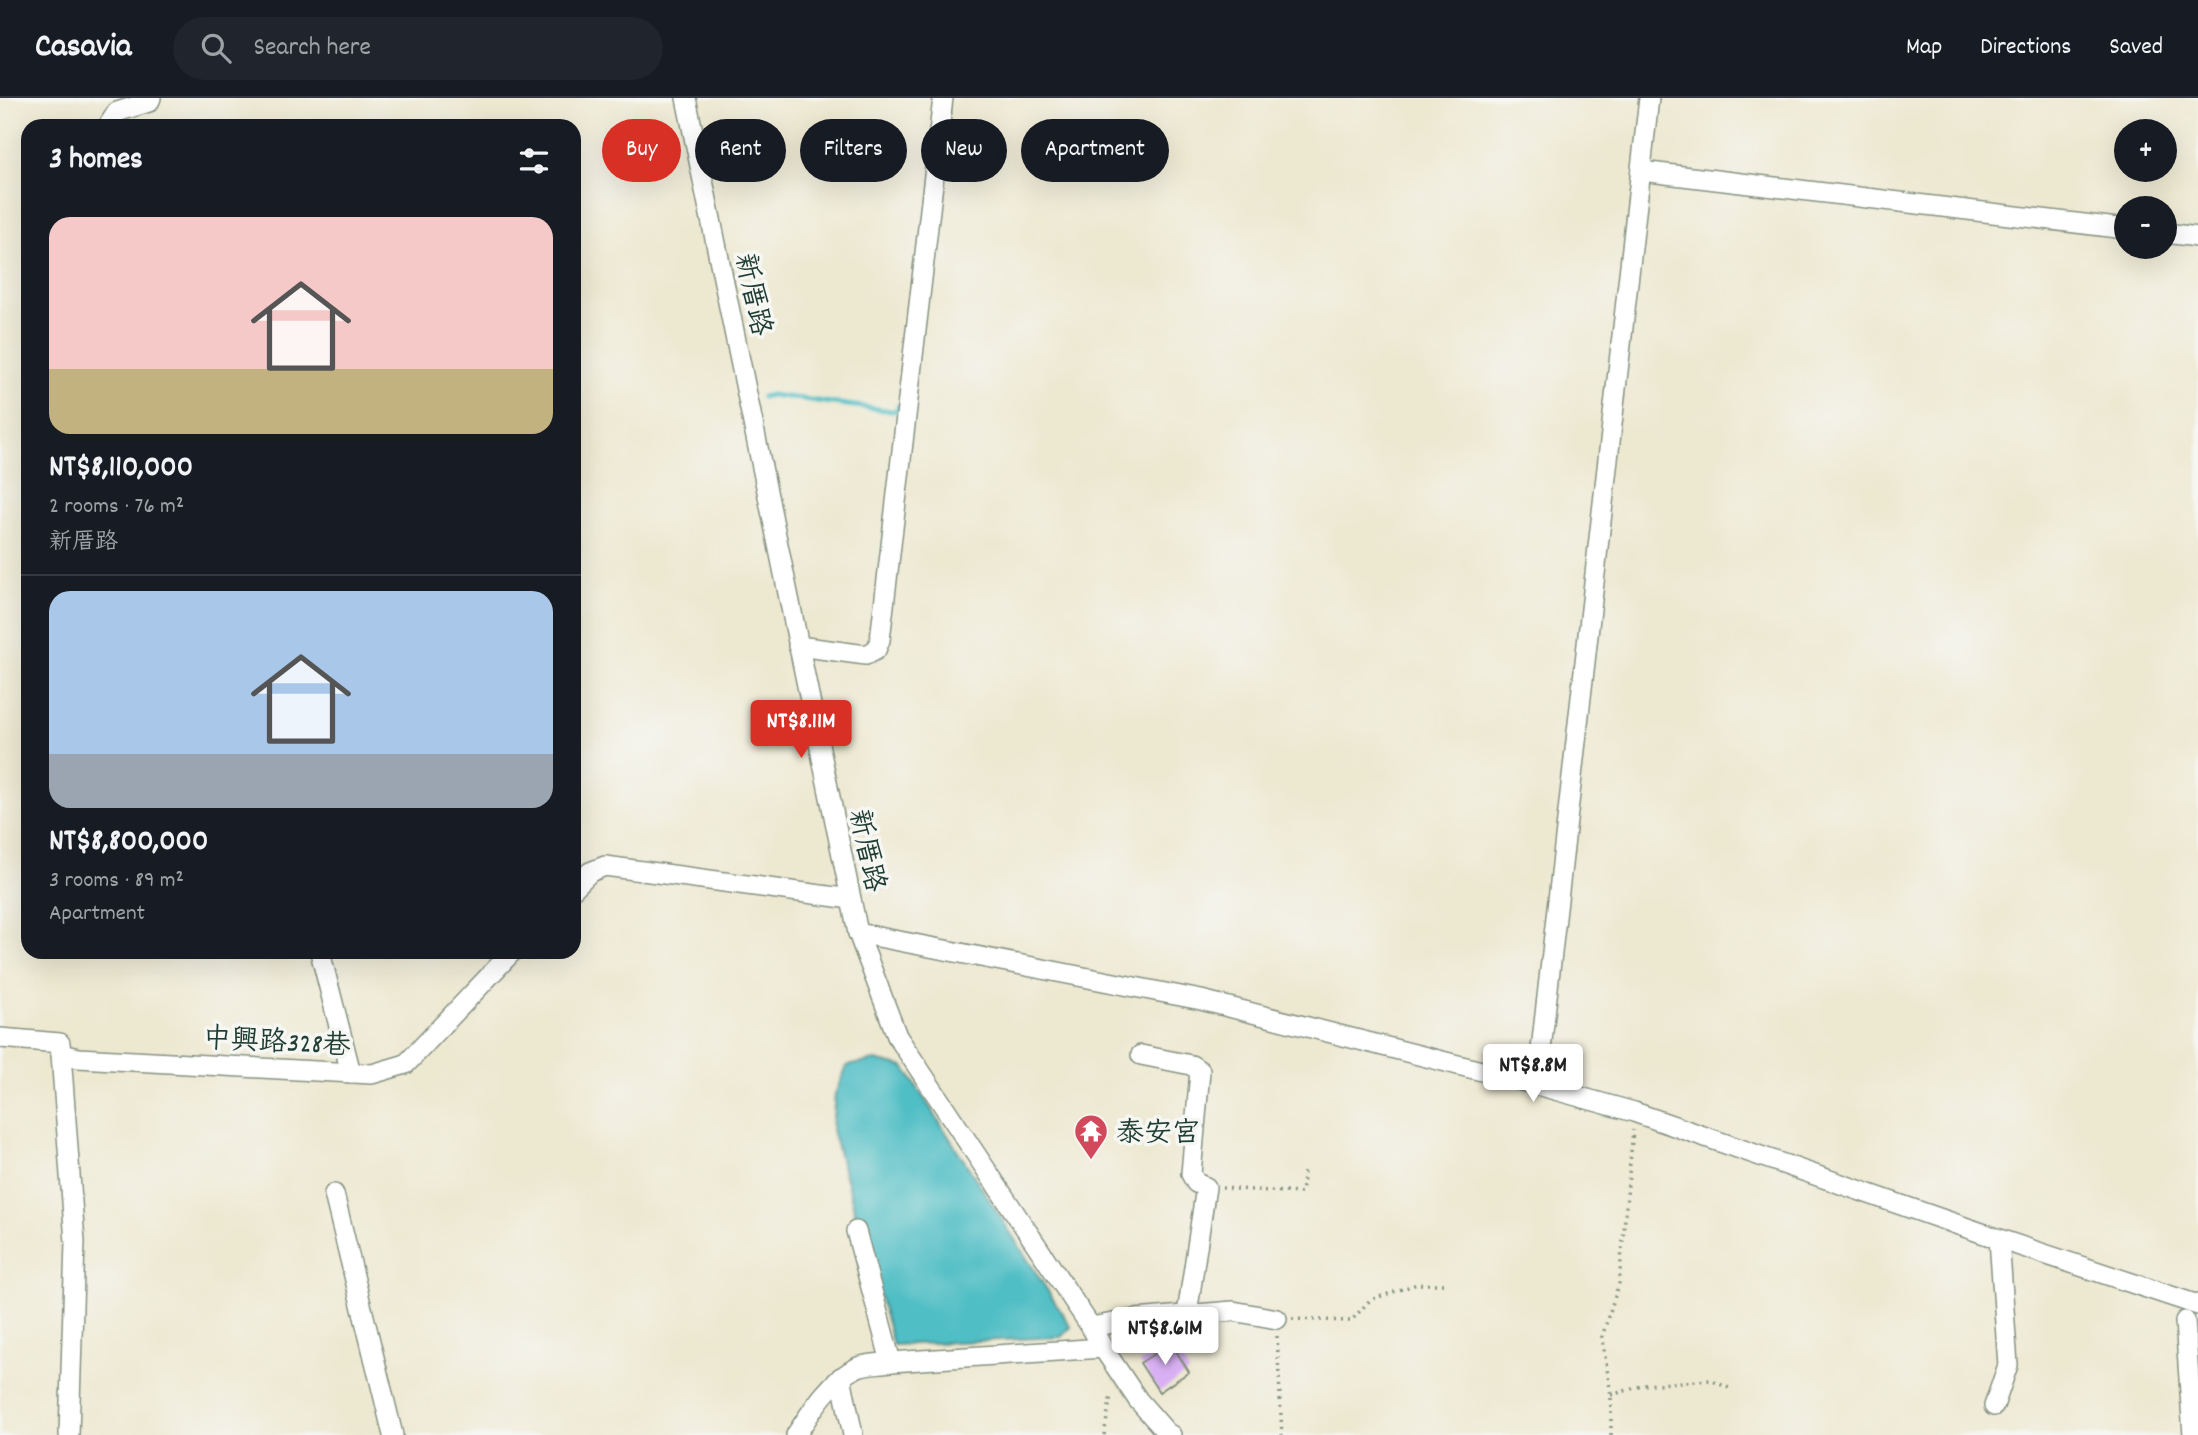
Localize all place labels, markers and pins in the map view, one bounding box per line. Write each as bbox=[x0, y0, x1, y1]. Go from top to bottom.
pin: NT$8.11M bbox=[729, 700, 873, 760]
pin: NT$8.8M bbox=[1468, 1044, 1598, 1104]
temple icon: 泰安宮 bbox=[1072, 1112, 1110, 1161]
place label: 泰安宮 bbox=[1116, 1116, 1200, 1156]
pin: NT$8.61M bbox=[1093, 1308, 1237, 1367]

